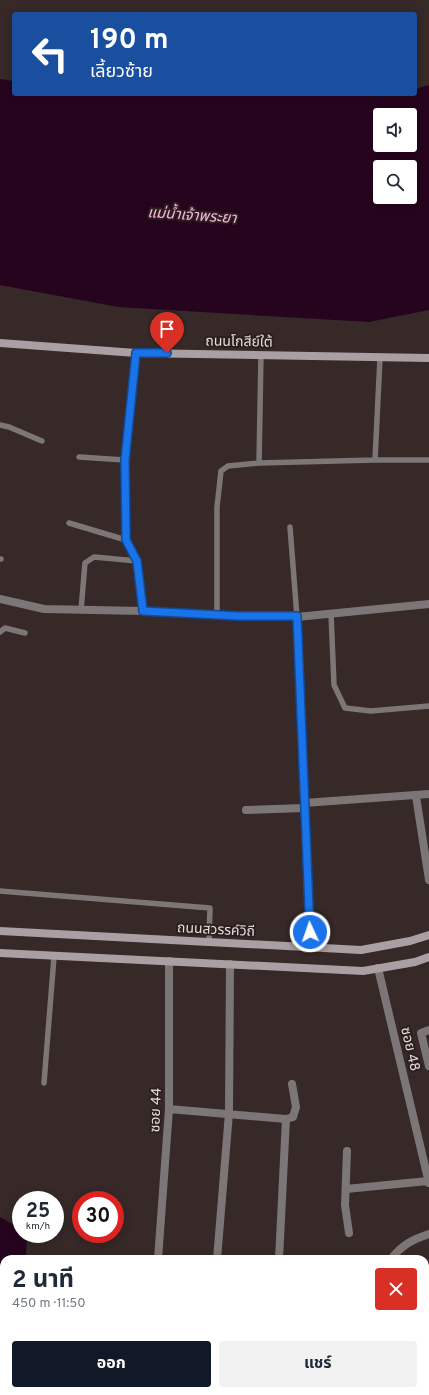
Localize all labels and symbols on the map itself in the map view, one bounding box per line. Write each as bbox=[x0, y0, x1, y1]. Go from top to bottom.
water label: แม่น้ำเจ้าพระยา bbox=[147, 201, 238, 229]
pin bbox=[150, 312, 184, 353]
street label: ถนนโกสีย์ใต้ bbox=[205, 333, 273, 352]
position arrow bbox=[289, 911, 331, 953]
street label: ถนนสวรรค์วิถี bbox=[176, 920, 255, 941]
street label: ซอย 48 bbox=[396, 1026, 423, 1073]
street label: ซอย 44 bbox=[147, 1087, 166, 1133]
speed limit sign: 30 bbox=[72, 1191, 124, 1243]

